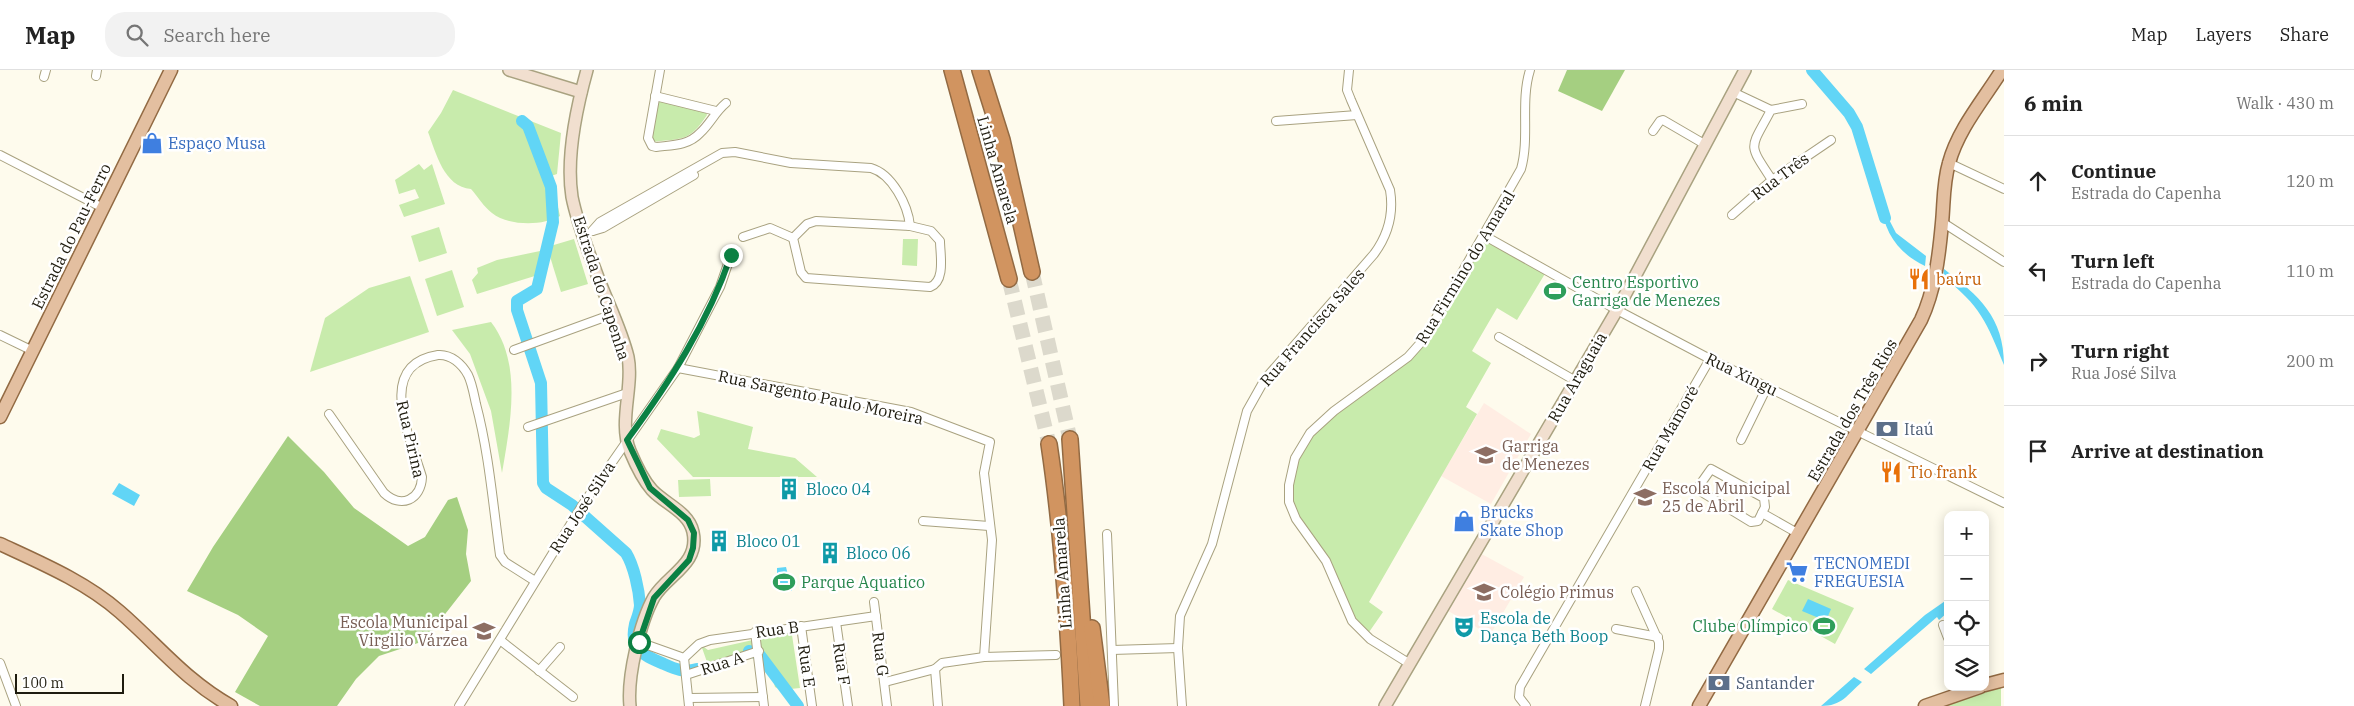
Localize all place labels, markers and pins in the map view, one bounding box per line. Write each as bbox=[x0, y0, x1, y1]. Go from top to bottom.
shop icon: Espaço Musa bbox=[139, 130, 165, 156]
place label: Espaço Musa bbox=[168, 133, 266, 153]
restaurant icon: baúru bbox=[1906, 266, 1932, 292]
place label: baúru bbox=[1936, 269, 1982, 289]
place label: Centro Esportivo Garriga de Menezes bbox=[1572, 272, 1720, 310]
sports icon: Centro Esportivo Garriga de Menezes bbox=[1542, 278, 1568, 304]
bank icon: Itaú bbox=[1874, 416, 1900, 442]
place label: Itaú bbox=[1904, 419, 1934, 439]
place label: Garriga de Menezes bbox=[1502, 436, 1590, 474]
school or university icon: Garriga de Menezes bbox=[1473, 442, 1499, 468]
restaurant icon: Tio frank bbox=[1878, 459, 1904, 485]
place label: Tio frank bbox=[1908, 462, 1978, 482]
building icon: Bloco 04 bbox=[776, 476, 802, 502]
place label: Escola Municipal 25 de Abril bbox=[1662, 478, 1791, 516]
place label: Bloco 04 bbox=[806, 479, 871, 499]
school or university icon: Escola Municipal 25 de Abril bbox=[1632, 484, 1658, 510]
place label: Brucks Skate Shop bbox=[1480, 502, 1564, 540]
shop icon: Brucks Skate Shop bbox=[1451, 508, 1477, 534]
building icon: Bloco 01 bbox=[706, 528, 732, 554]
place label: Bloco 01 bbox=[736, 531, 801, 551]
building icon: Bloco 06 bbox=[817, 540, 843, 566]
place label: Bloco 06 bbox=[846, 543, 911, 563]
place label: TECNOMEDI FREGUESIA bbox=[1814, 553, 1910, 591]
supermarket icon: TECNOMEDI FREGUESIA bbox=[1784, 559, 1810, 585]
sports icon: Parque Aquatico bbox=[771, 569, 797, 595]
place label: Parque Aquatico bbox=[801, 572, 925, 592]
school or university icon: Colégio Primus bbox=[1471, 579, 1497, 605]
place label: Colégio Primus bbox=[1500, 582, 1614, 602]
place label: Escola de Dança Beth Boop bbox=[1480, 608, 1608, 646]
place label: Escola Municipal Virgilio Várzea bbox=[340, 612, 468, 650]
sports icon: Clube Olímpico bbox=[1811, 613, 1837, 639]
theatre icon: Escola de Dança Beth Boop bbox=[1451, 614, 1477, 640]
place label: Clube Olímpico bbox=[1692, 616, 1808, 636]
school or university icon: Escola Municipal Virgilio Várzea bbox=[471, 618, 497, 644]
bank icon: Santander bbox=[1706, 670, 1732, 696]
place label: Santander bbox=[1736, 673, 1814, 693]

